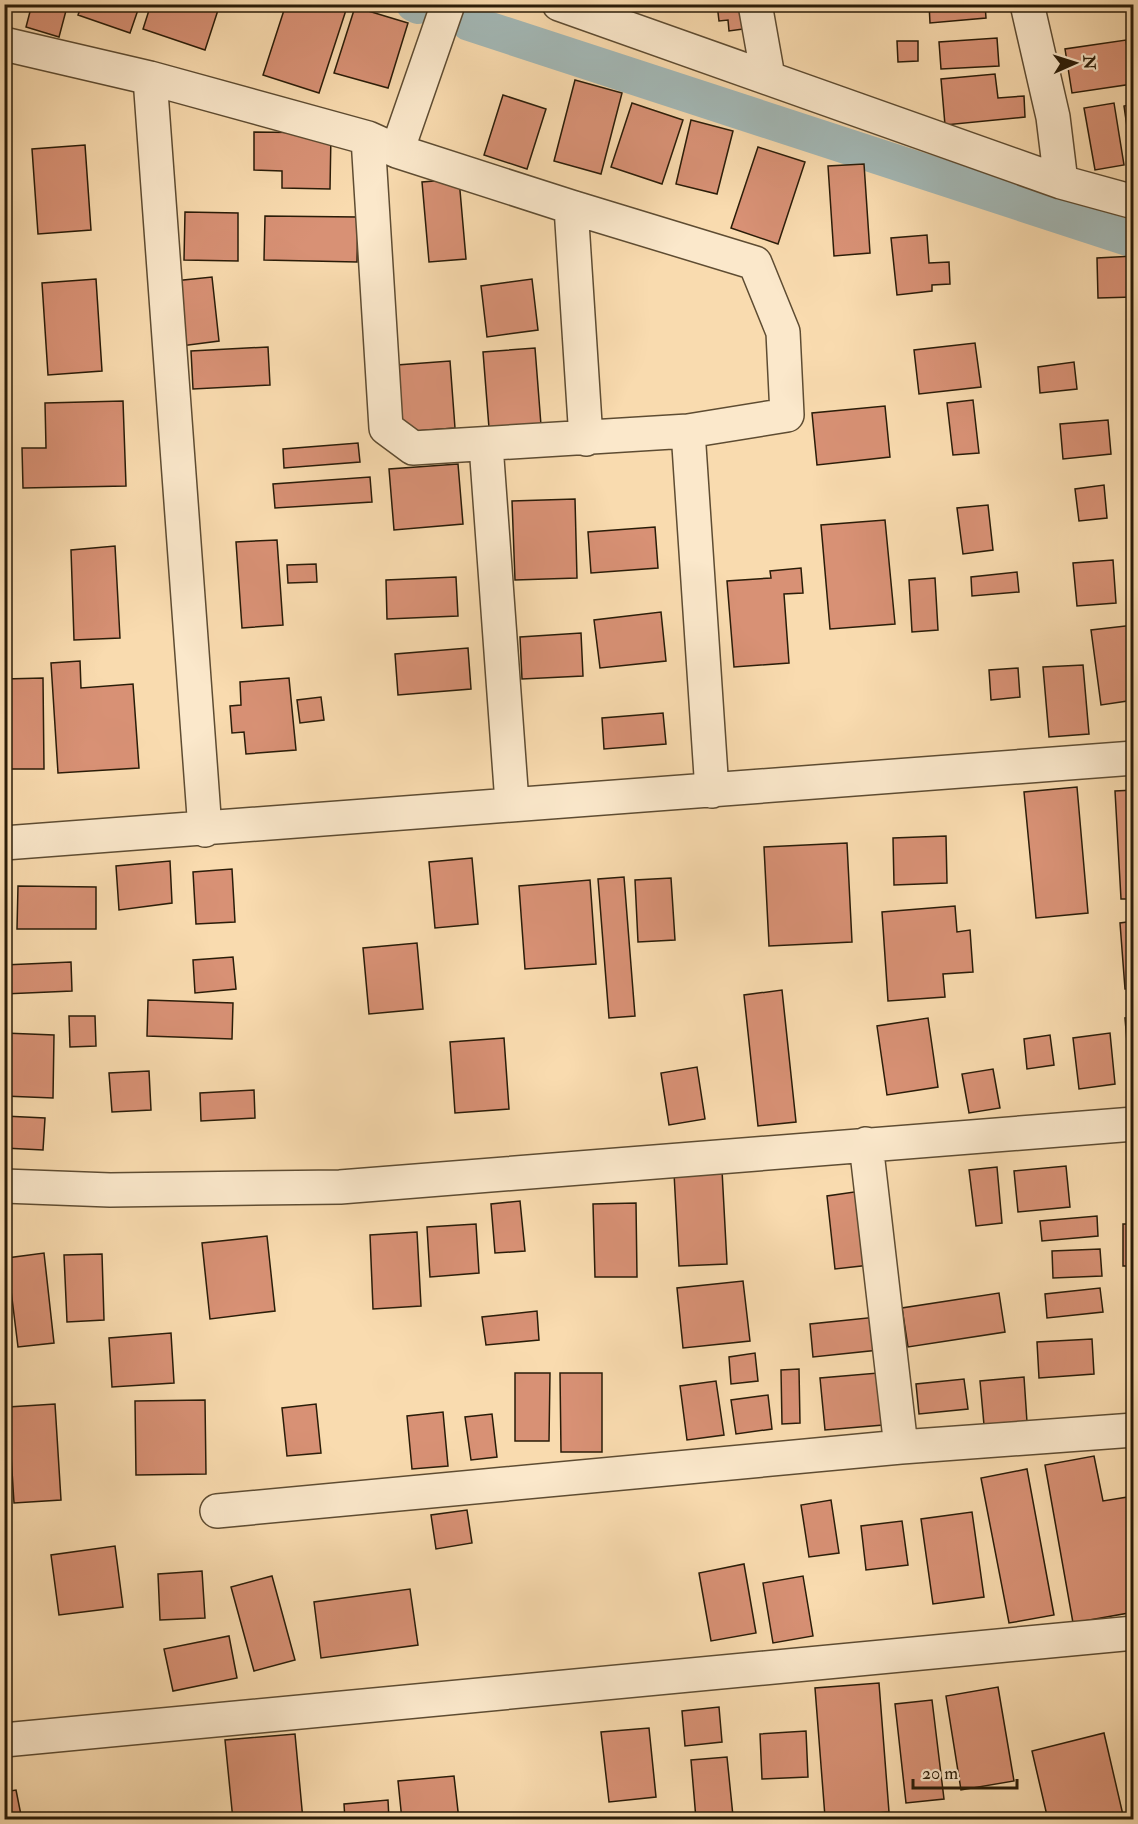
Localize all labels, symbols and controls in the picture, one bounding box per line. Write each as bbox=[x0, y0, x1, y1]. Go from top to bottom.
north arrow bbox=[1045, 33, 1105, 93]
text: N bbox=[1079, 54, 1099, 71]
scale bar bbox=[913, 1752, 1016, 1790]
text: 20 m bbox=[922, 1762, 958, 1785]

